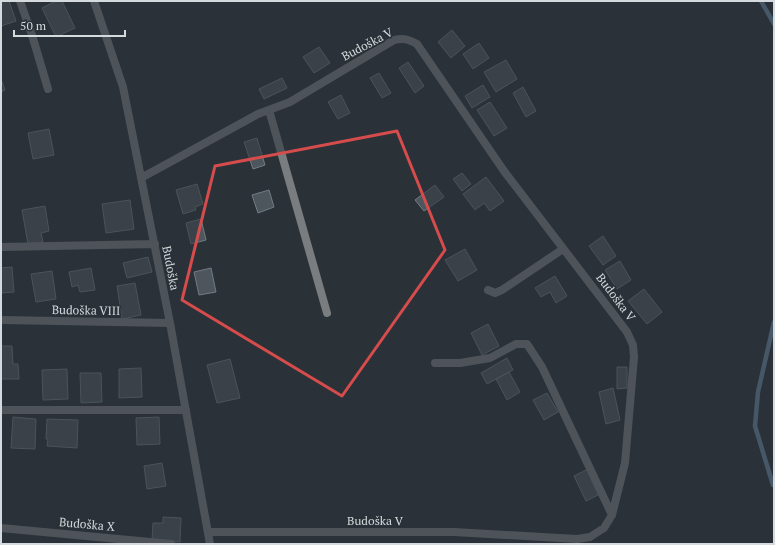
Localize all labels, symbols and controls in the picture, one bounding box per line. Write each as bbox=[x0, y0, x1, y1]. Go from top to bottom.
scale bar bbox=[14, 12, 125, 38]
text: 50 m bbox=[20, 18, 47, 33]
street label: Budoška V bbox=[339, 24, 396, 64]
street label: Budoška bbox=[159, 244, 183, 292]
street label: Budoška V bbox=[593, 270, 639, 324]
street label: Budoška VIII bbox=[52, 302, 120, 318]
street label: Budoška V bbox=[347, 513, 404, 528]
street label: Budoška X bbox=[58, 514, 116, 534]

